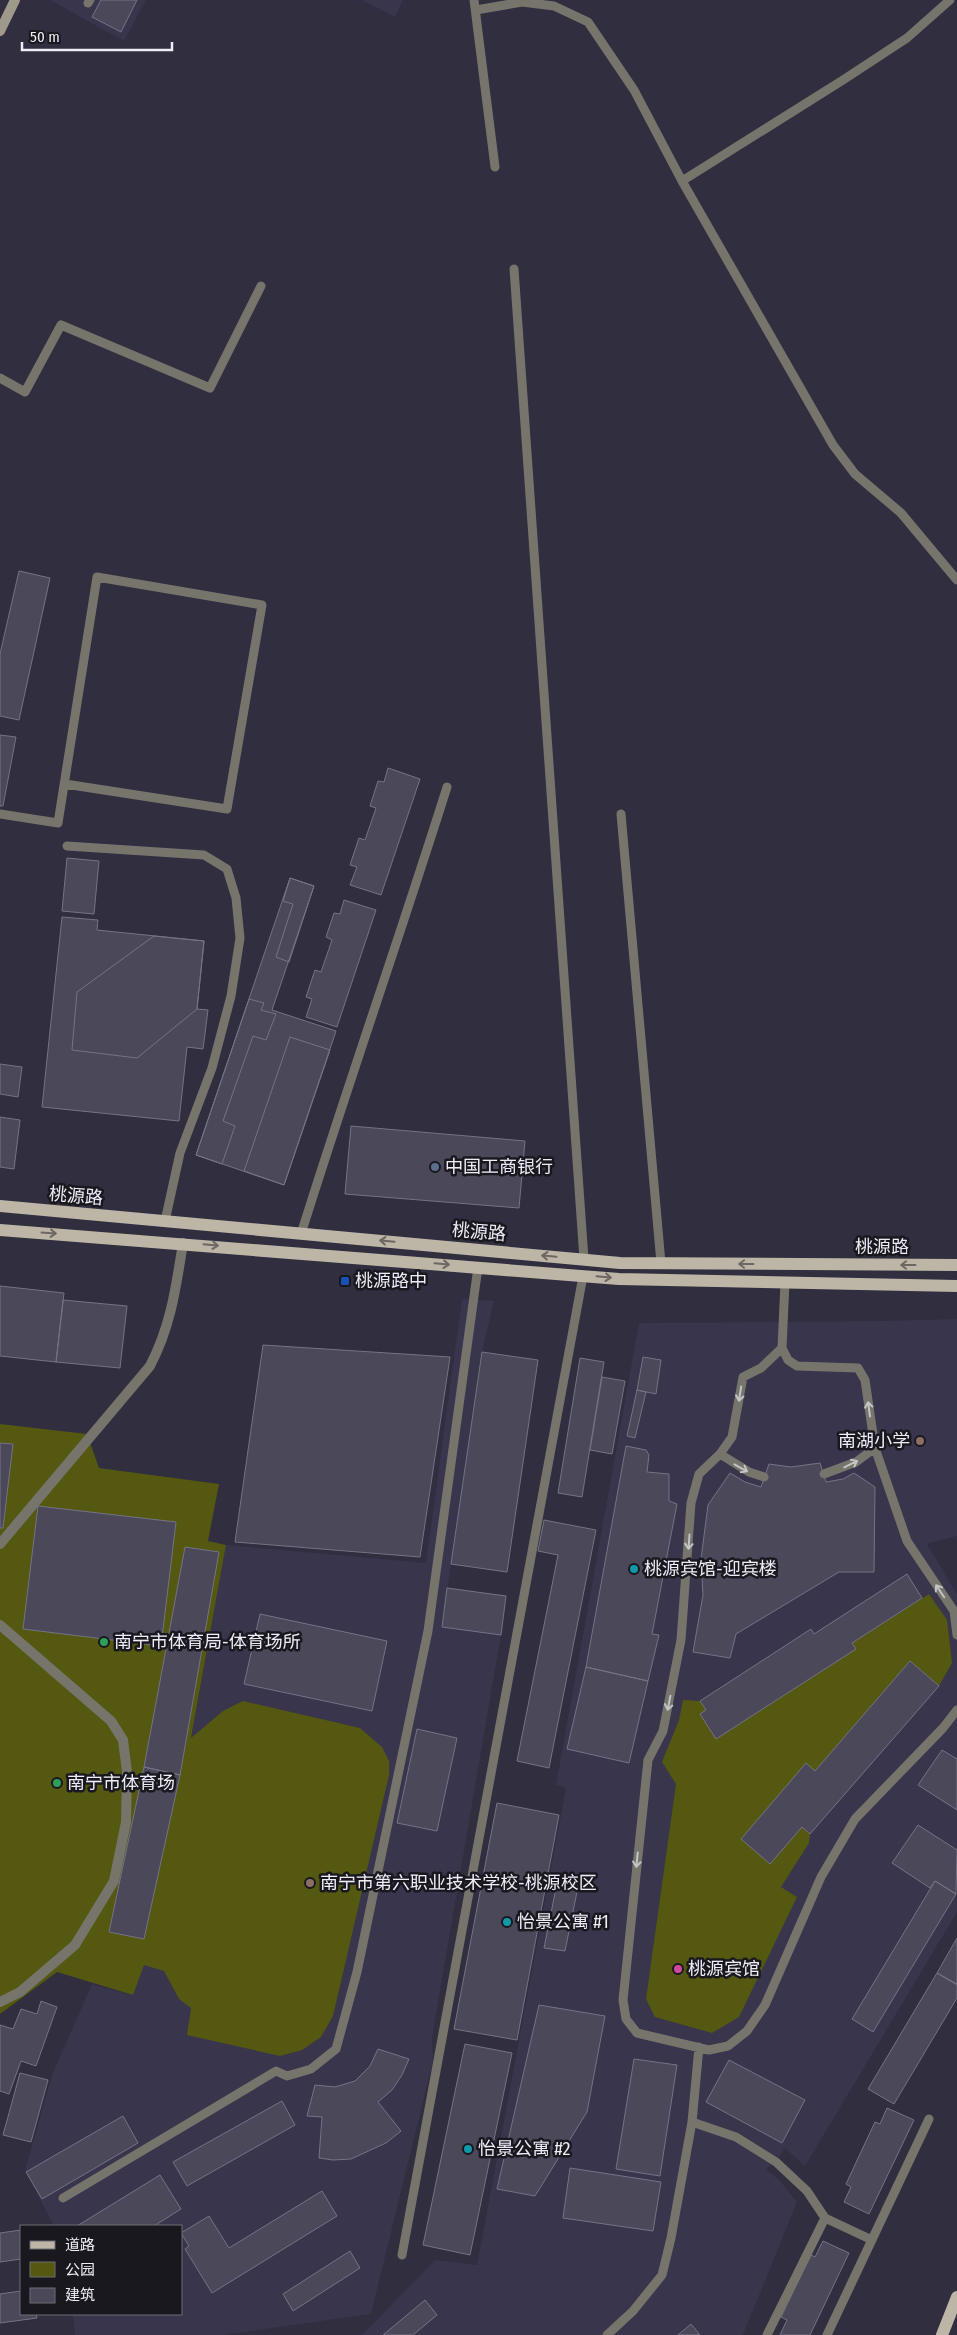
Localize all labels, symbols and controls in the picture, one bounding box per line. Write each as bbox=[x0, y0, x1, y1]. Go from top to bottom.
scale bar bbox=[22, 20, 172, 52]
text: 50 m bbox=[30, 28, 60, 46]
place label: 中国工商银行 bbox=[445, 1156, 553, 1178]
marker: 中国工商银行 bbox=[429, 1161, 441, 1173]
street label: 桃源路 bbox=[48, 1183, 104, 1209]
street label: 桃源路 bbox=[451, 1219, 507, 1245]
one-way arrow bbox=[40, 1229, 56, 1238]
street label: 桃源路 bbox=[855, 1236, 909, 1258]
one-way arrow bbox=[379, 1237, 395, 1246]
one-way arrow bbox=[202, 1240, 218, 1250]
one-way arrow bbox=[541, 1251, 557, 1261]
one-way arrow bbox=[434, 1259, 450, 1269]
one-way arrow bbox=[738, 1259, 754, 1269]
one-way arrow bbox=[901, 1260, 917, 1270]
place label: 桃源路中 bbox=[355, 1270, 427, 1292]
one-way arrow bbox=[596, 1273, 612, 1282]
marker: 桃源路中 bbox=[339, 1275, 351, 1287]
one-way arrow bbox=[735, 1386, 745, 1402]
one-way arrow bbox=[864, 1402, 874, 1418]
place label: 南湖小学 bbox=[838, 1430, 910, 1452]
marker: 南湖小学 bbox=[914, 1435, 926, 1447]
one-way arrow bbox=[843, 1459, 858, 1468]
one-way arrow bbox=[733, 1464, 748, 1473]
one-way arrow bbox=[684, 1534, 693, 1550]
place label: 桃源宾馆-迎宾楼 bbox=[644, 1558, 777, 1580]
marker: 桃源宾馆-迎宾楼 bbox=[628, 1563, 640, 1575]
one-way arrow bbox=[935, 1584, 945, 1598]
place label: 南宁市体育局-体育场所 bbox=[114, 1631, 301, 1653]
marker: 南宁市体育局-体育场所 bbox=[98, 1636, 110, 1648]
one-way arrow bbox=[664, 1694, 673, 1710]
place label: 南宁市体育场 bbox=[67, 1772, 175, 1794]
marker: 南宁市体育场 bbox=[51, 1777, 63, 1789]
one-way arrow bbox=[632, 1852, 642, 1868]
place label: 南宁市第六职业技术学校-桃源校区 bbox=[320, 1872, 597, 1894]
marker: 南宁市第六职业技术学校-桃源校区 bbox=[304, 1877, 316, 1889]
place label: 怡景公寓 #1 bbox=[517, 1911, 609, 1933]
marker: 怡景公寓 #1 bbox=[501, 1916, 513, 1928]
place label: 桃源宾馆 bbox=[688, 1958, 760, 1980]
marker: 桃源宾馆 bbox=[672, 1963, 684, 1975]
place label: 怡景公寓 #2 bbox=[478, 2138, 571, 2160]
marker: 怡景公寓 #2 bbox=[462, 2143, 474, 2155]
legend bbox=[20, 2225, 182, 2315]
text: 道路 bbox=[65, 2236, 95, 2254]
text: 公园 bbox=[65, 2261, 95, 2279]
text: 建筑 bbox=[65, 2286, 95, 2304]

